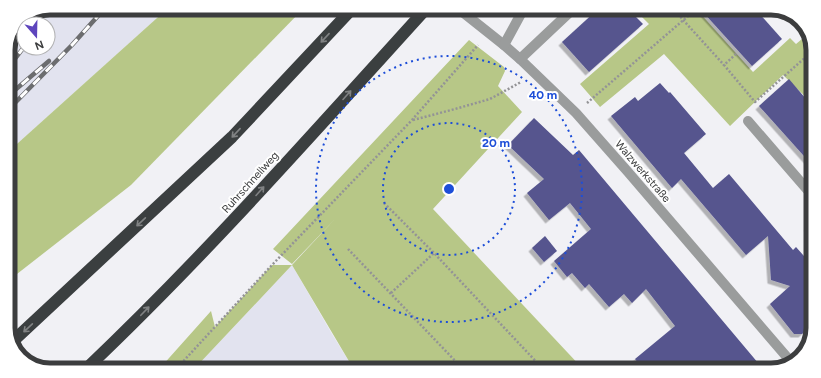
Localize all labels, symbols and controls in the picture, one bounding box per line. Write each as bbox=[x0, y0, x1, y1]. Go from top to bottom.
north arrow bbox=[16, 16, 56, 56]
one-way arrow bbox=[320, 33, 330, 43]
text: N bbox=[33, 37, 45, 52]
text: 40 m bbox=[529, 88, 557, 102]
one-way arrow bbox=[343, 90, 352, 100]
one-way arrow bbox=[231, 128, 241, 138]
text: 20 m bbox=[482, 136, 510, 150]
street label: Walzwerkstraße bbox=[612, 138, 673, 205]
street label: Ruhrschnellweg bbox=[219, 149, 281, 216]
centre of rings bbox=[442, 182, 456, 196]
one-way arrow bbox=[255, 186, 264, 196]
one-way arrow bbox=[136, 217, 146, 226]
one-way arrow bbox=[140, 306, 150, 316]
one-way arrow bbox=[23, 323, 33, 332]

